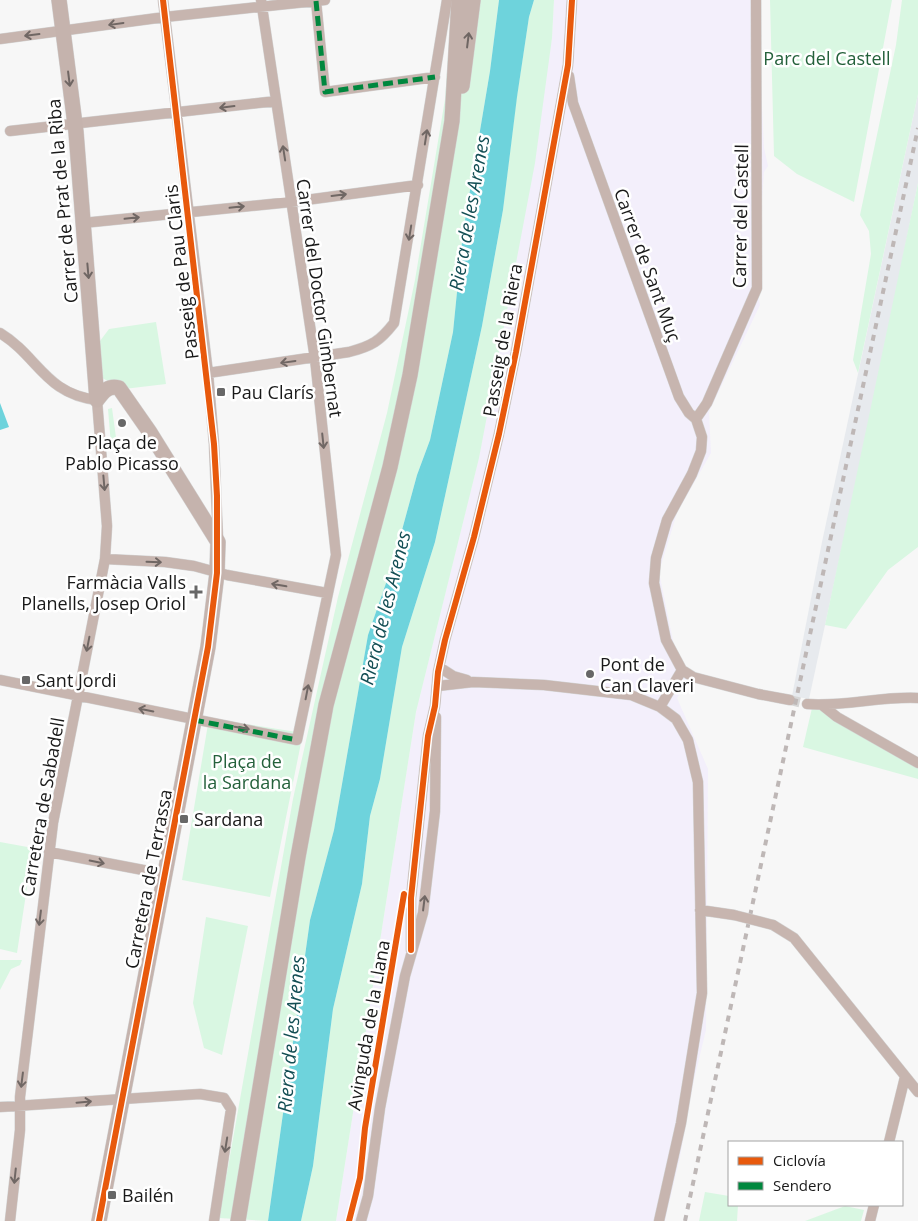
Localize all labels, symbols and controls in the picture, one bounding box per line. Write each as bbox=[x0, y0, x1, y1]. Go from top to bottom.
one-way arrow bbox=[109, 19, 125, 29]
one-way arrow bbox=[24, 30, 40, 40]
one-way arrow bbox=[463, 32, 473, 48]
park label: Parc del Castell bbox=[763, 46, 891, 70]
one-way arrow bbox=[64, 71, 74, 87]
street label: Carrer de Prat de la Riba bbox=[41, 98, 83, 304]
one-way arrow bbox=[220, 102, 236, 112]
one-way arrow bbox=[421, 129, 431, 145]
water label: Riera de les Arenes bbox=[443, 133, 495, 293]
street label: Carrer del Castell bbox=[727, 144, 753, 288]
one-way arrow bbox=[278, 146, 288, 162]
street label: Carrer del Doctor Gimbernat bbox=[291, 177, 349, 419]
street label: Passeig de Pau Claris bbox=[158, 183, 204, 361]
street label: Carrer de Sant Muç bbox=[609, 185, 687, 345]
one-way arrow bbox=[331, 190, 347, 200]
one-way arrow bbox=[229, 202, 245, 212]
one-way arrow bbox=[124, 213, 140, 223]
one-way arrow bbox=[405, 225, 415, 241]
street label: Passeig de la Riera bbox=[477, 261, 527, 419]
one-way arrow bbox=[83, 263, 93, 279]
one-way arrow bbox=[280, 357, 296, 367]
place label: Pau Clarís bbox=[231, 380, 314, 404]
marker: Pau Clarís bbox=[215, 386, 227, 398]
marker: Plaça de Pablo Picasso bbox=[116, 417, 128, 429]
place label: Plaça de Pablo Picasso bbox=[65, 430, 179, 475]
one-way arrow bbox=[318, 432, 328, 448]
one-way arrow bbox=[99, 475, 108, 491]
water label: Riera de les Arenes bbox=[353, 529, 417, 687]
one-way arrow bbox=[146, 557, 162, 566]
place label: Farmàcia Valls Planells, Josep Oriol bbox=[21, 570, 186, 615]
one-way arrow bbox=[271, 579, 287, 589]
marker: Farmàcia Valls Planells, Josep Oriol bbox=[190, 586, 202, 598]
one-way arrow bbox=[83, 635, 93, 651]
place label: Pont de Can Claveri bbox=[600, 652, 694, 697]
place label: Sant Jordi bbox=[36, 668, 117, 692]
marker: Pont de Can Claveri bbox=[584, 668, 596, 680]
marker: Sant Jordi bbox=[20, 674, 32, 686]
one-way arrow bbox=[302, 684, 312, 700]
one-way arrow bbox=[138, 705, 154, 715]
street label: Carretera de Sabadell bbox=[14, 715, 70, 899]
one-way arrow bbox=[233, 724, 249, 734]
park label: Plaça de la Sardana bbox=[203, 749, 291, 794]
street label: Carretera de Terrassa bbox=[119, 787, 177, 971]
place label: Sardana bbox=[194, 807, 263, 831]
marker: Sardana bbox=[178, 813, 190, 825]
one-way arrow bbox=[88, 858, 104, 867]
one-way arrow bbox=[419, 895, 429, 911]
one-way arrow bbox=[35, 910, 45, 926]
street label: Avinguda de la Llana bbox=[341, 938, 395, 1112]
water label: Riera de les Arenes bbox=[271, 955, 311, 1113]
one-way arrow bbox=[17, 1071, 27, 1087]
one-way arrow bbox=[75, 1097, 91, 1107]
one-way arrow bbox=[221, 1136, 231, 1152]
legend bbox=[728, 1141, 903, 1206]
text: Ciclovía bbox=[773, 1150, 826, 1170]
one-way arrow bbox=[10, 1167, 20, 1183]
text: Sendero bbox=[773, 1175, 832, 1195]
place label: Bailén bbox=[122, 1183, 174, 1207]
marker: Bailén bbox=[106, 1189, 118, 1201]

